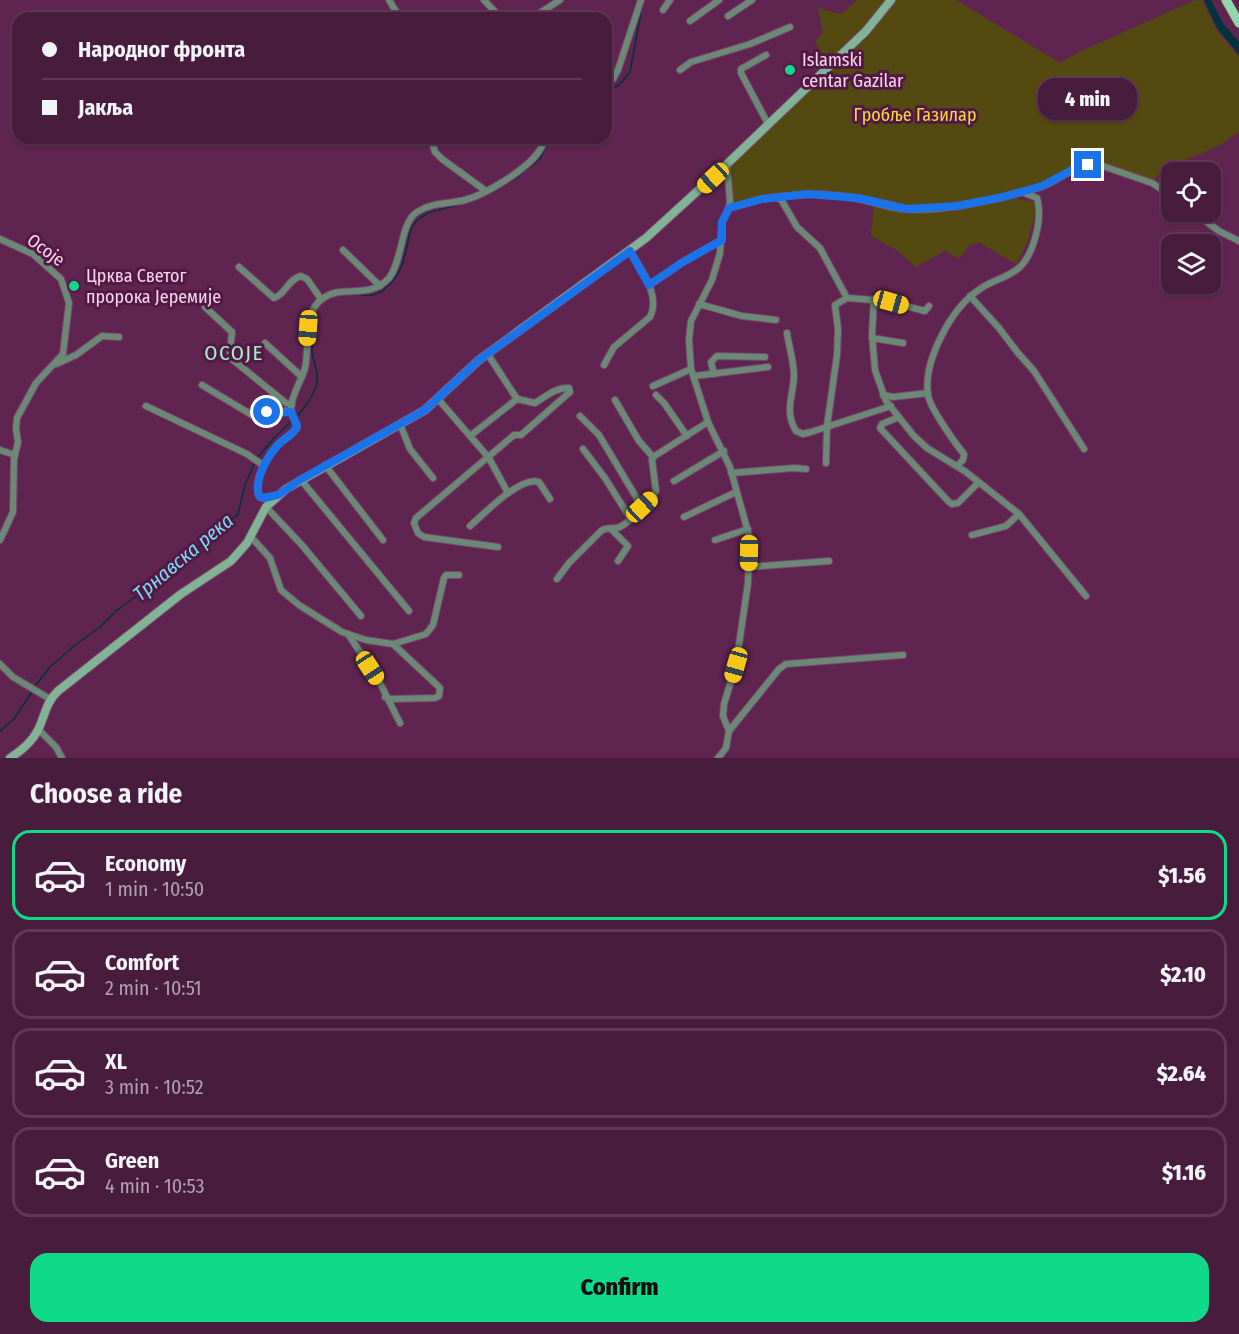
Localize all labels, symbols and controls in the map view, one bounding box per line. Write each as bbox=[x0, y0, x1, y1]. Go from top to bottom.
text: Народног фронта bbox=[78, 36, 245, 63]
place label: Islamski centar Gazilar bbox=[802, 49, 904, 92]
marker: Islamski centar Gazilar bbox=[783, 63, 797, 77]
callout: 4 min bbox=[1038, 78, 1138, 120]
text: 4 min bbox=[1065, 87, 1110, 111]
text: Јакља bbox=[78, 94, 133, 121]
park label: Гробље Газилар bbox=[854, 104, 977, 126]
route end bbox=[1074, 151, 1101, 178]
car bbox=[694, 159, 732, 197]
map controls bbox=[1161, 162, 1221, 294]
button: locate bbox=[1161, 162, 1221, 222]
street label: Осоје bbox=[23, 229, 69, 271]
button: layers bbox=[1161, 234, 1221, 294]
place label: Црква Светог пророка Јеремије bbox=[86, 265, 221, 308]
marker: Црква Светог пророка Јеремије bbox=[67, 279, 81, 293]
car bbox=[871, 288, 911, 316]
car bbox=[298, 309, 318, 347]
district label: ОСОЈЕ bbox=[204, 340, 264, 366]
route start bbox=[253, 398, 280, 425]
car bbox=[623, 488, 661, 526]
water label: Трнавска река bbox=[128, 508, 238, 606]
car bbox=[740, 535, 758, 571]
car bbox=[722, 645, 750, 685]
car bbox=[353, 648, 387, 688]
text: Choose a ride bbox=[30, 778, 182, 810]
icon: car bbox=[33, 848, 87, 902]
text: Economy bbox=[105, 850, 186, 877]
text: $1.56 bbox=[1158, 862, 1206, 889]
text: 1 min · 10:50 bbox=[105, 877, 204, 901]
icon: car bbox=[33, 947, 87, 1001]
text: Comfort bbox=[105, 949, 179, 976]
text: $2.10 bbox=[1160, 961, 1206, 988]
text: 2 min · 10:51 bbox=[105, 976, 202, 1000]
icon: car bbox=[33, 1046, 87, 1100]
text: XL bbox=[105, 1048, 127, 1075]
text: $2.64 bbox=[1157, 1060, 1206, 1087]
text: 3 min · 10:52 bbox=[105, 1075, 204, 1099]
icon: car bbox=[33, 1145, 87, 1199]
text: Green bbox=[105, 1147, 159, 1174]
text: $1.16 bbox=[1162, 1159, 1206, 1186]
text: 4 min · 10:53 bbox=[105, 1174, 205, 1198]
button: Confirm bbox=[30, 1253, 1209, 1322]

